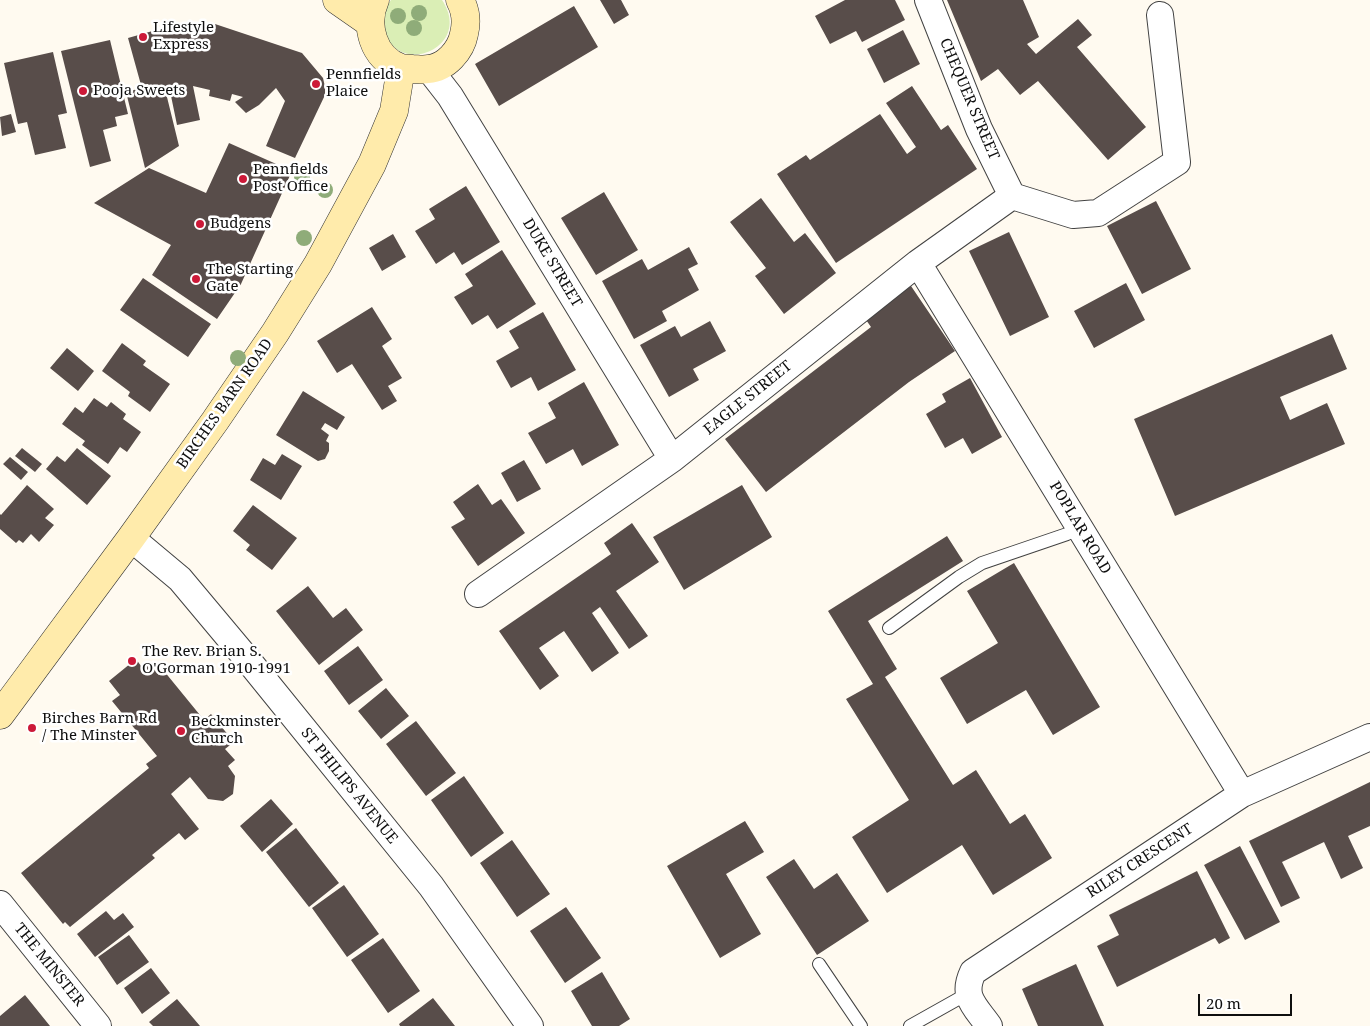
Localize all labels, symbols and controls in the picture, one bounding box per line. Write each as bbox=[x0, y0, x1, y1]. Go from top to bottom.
place label: Lifestyle Express bbox=[153, 19, 214, 54]
marker: Lifestyle Express bbox=[137, 31, 149, 43]
street label: CHEQUER STREET bbox=[935, 36, 1003, 162]
place label: Pennfields Plaice bbox=[326, 66, 401, 101]
marker: Pennfields Plaice bbox=[310, 78, 322, 90]
place label: Pooja Sweets bbox=[93, 82, 185, 100]
marker: Pooja Sweets bbox=[77, 85, 89, 97]
place label: Pennfields Post Office bbox=[253, 161, 328, 196]
marker: Pennfields Post Office bbox=[237, 173, 249, 185]
place label: Budgens bbox=[210, 215, 271, 233]
street label: DUKE STREET bbox=[518, 215, 586, 311]
marker: Budgens bbox=[194, 218, 206, 230]
place label: The Starting Gate bbox=[206, 261, 293, 296]
marker: The Starting Gate bbox=[190, 273, 202, 285]
street label: BIRCHES BARN ROAD bbox=[173, 336, 277, 472]
street label: EAGLE STREET bbox=[700, 357, 796, 439]
street label: POPLAR ROAD bbox=[1045, 478, 1115, 578]
place label: The Rev. Brian S. O'Gorman 1910-1991 bbox=[142, 643, 291, 678]
marker: The Rev. Brian S. O'Gorman 1910-1991 bbox=[126, 655, 138, 667]
place label: Birches Barn Rd / The Minster bbox=[42, 710, 157, 745]
place label: Beckminster Church bbox=[191, 713, 281, 748]
marker: Birches Barn Rd / The Minster bbox=[26, 722, 38, 734]
street label: ST PHILIPS AVENUE bbox=[297, 724, 401, 848]
marker: Beckminster Church bbox=[175, 725, 187, 737]
street label: RILEY CRESCENT bbox=[1084, 820, 1196, 902]
street label: THE MINSTER bbox=[10, 920, 88, 1010]
scale bar bbox=[1200, 984, 1294, 1016]
text: 20 m bbox=[1206, 993, 1241, 1013]

